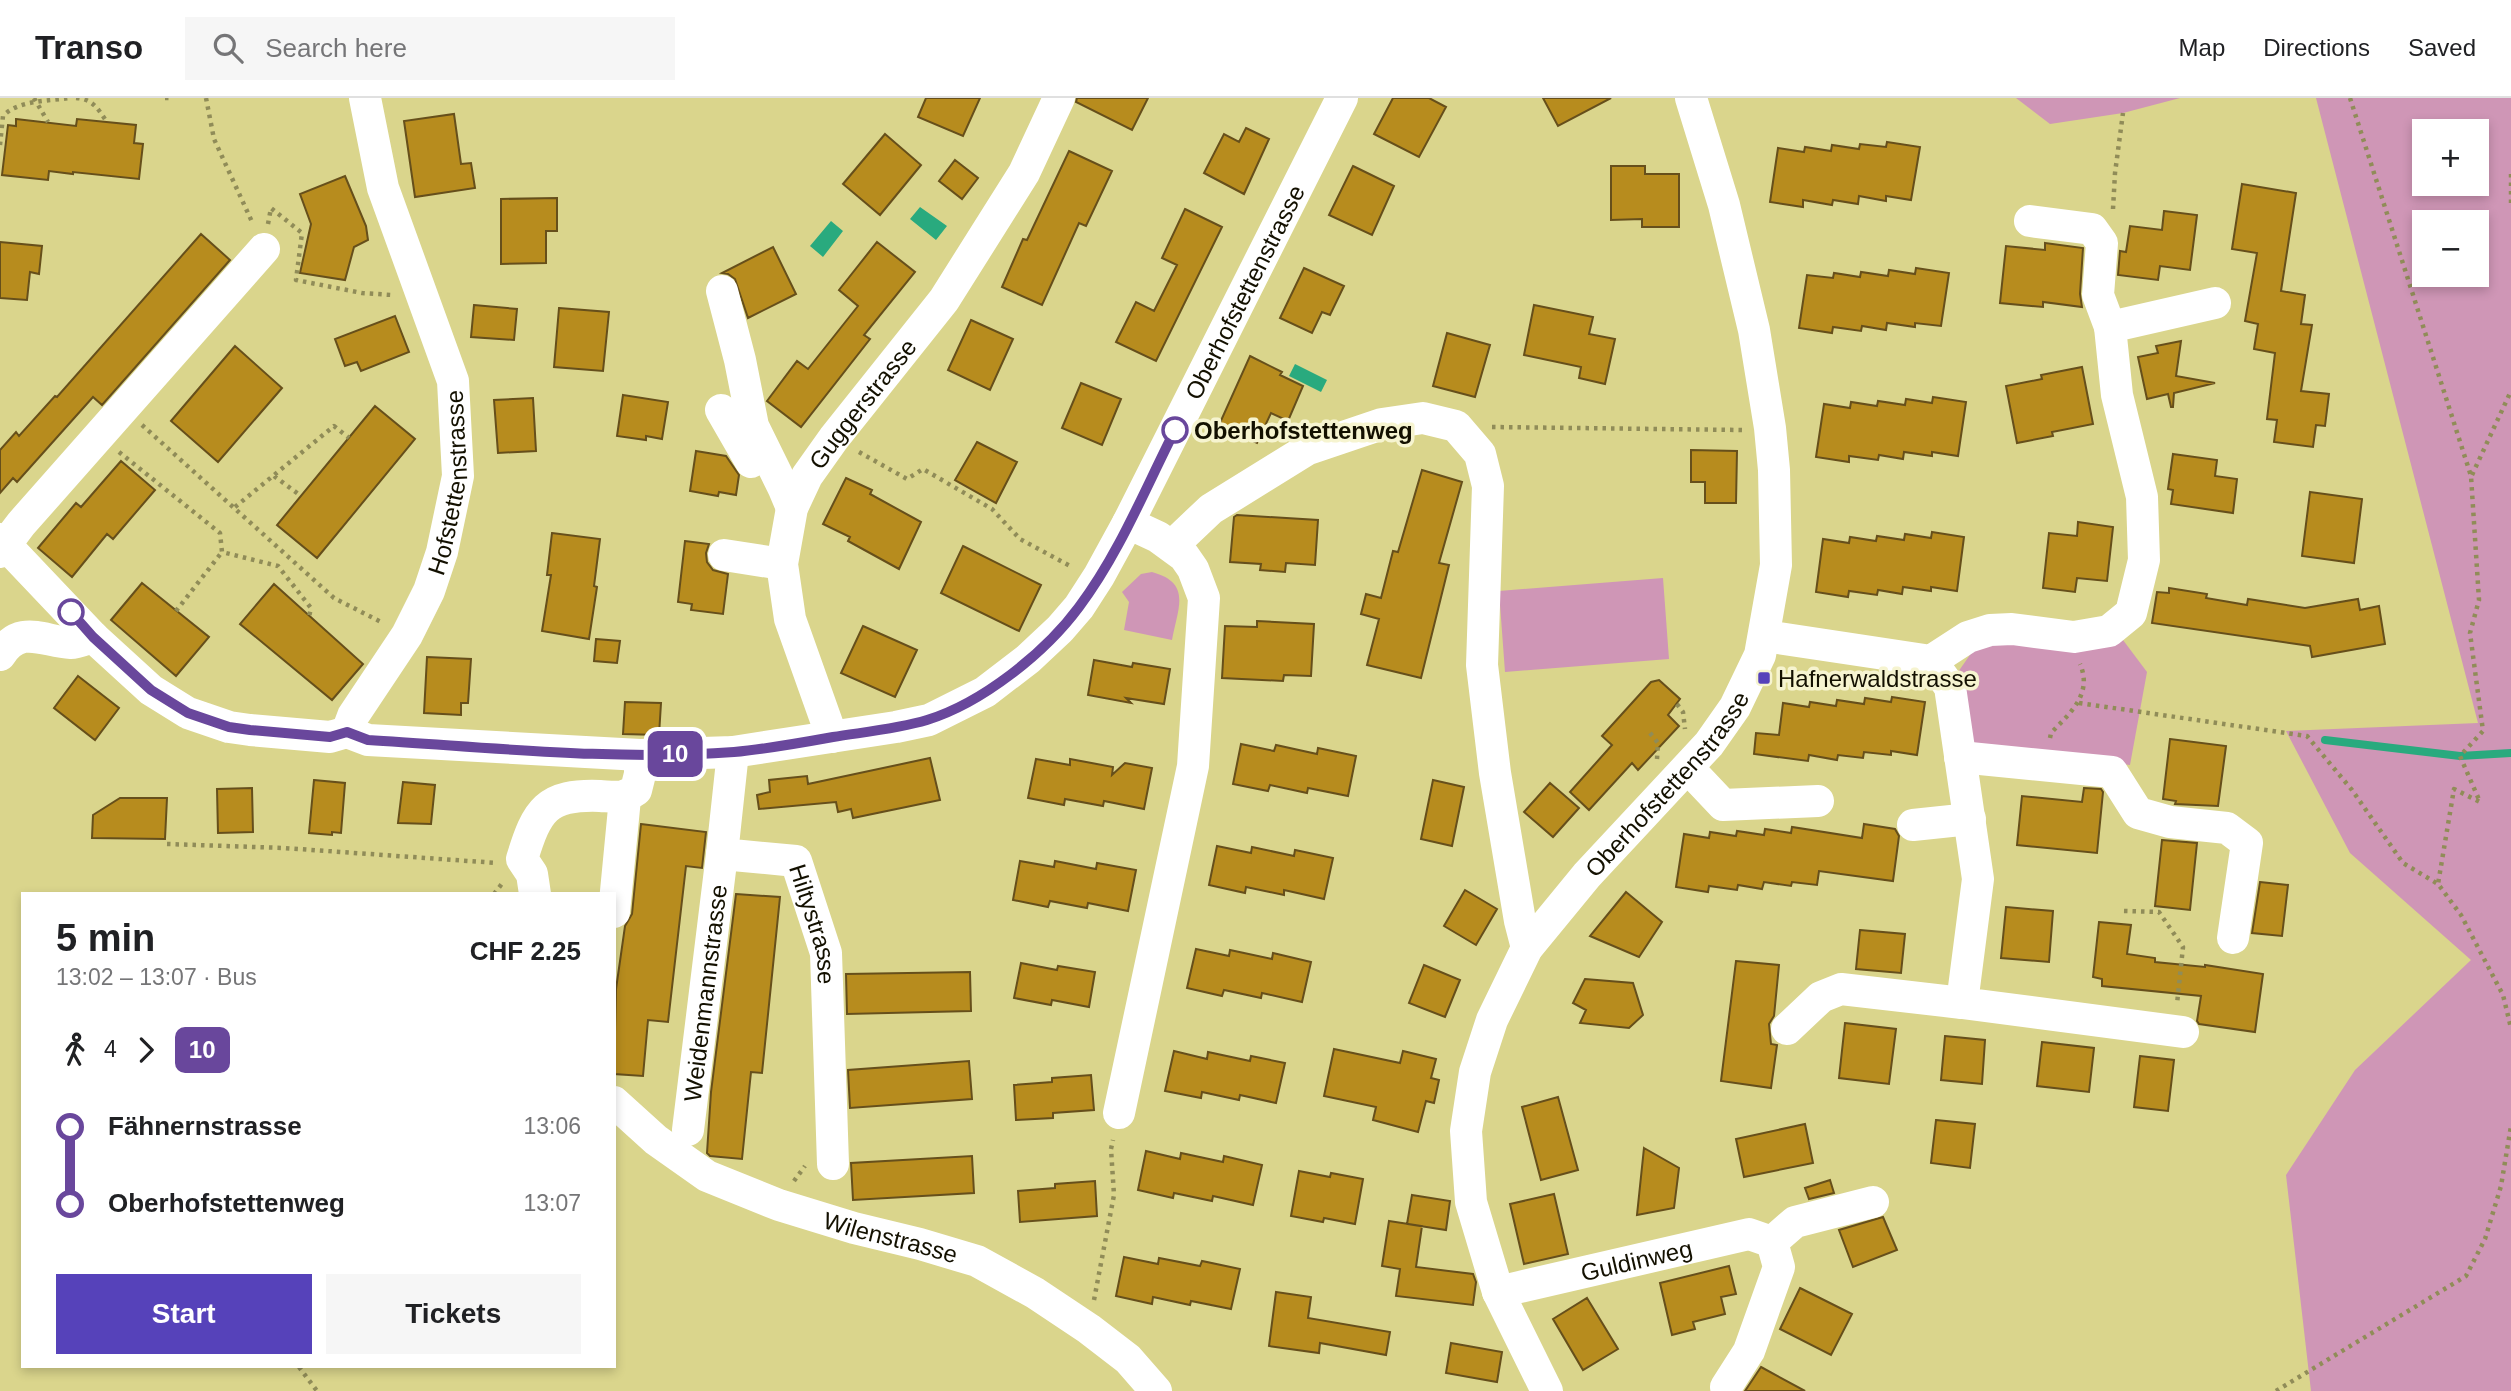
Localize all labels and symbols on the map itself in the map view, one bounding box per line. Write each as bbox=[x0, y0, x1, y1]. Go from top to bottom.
street label: Oberhofstettenstrasse bbox=[1179, 180, 1309, 404]
street label: Guggerstrasse bbox=[803, 333, 921, 474]
street label: Hofstettenstrasse bbox=[422, 389, 472, 578]
marker: Oberhofstettenweg bbox=[1162, 417, 1188, 443]
place label: Oberhofstettenweg bbox=[1194, 417, 1413, 444]
unlabelled marker bbox=[58, 599, 84, 625]
place label: Hafnerwaldstrasse bbox=[1778, 665, 1977, 692]
marker: Hafnerwaldstrasse bbox=[1756, 670, 1772, 686]
street label: Oberhofstettenstrasse bbox=[1579, 687, 1754, 882]
line badge: 10 bbox=[644, 731, 706, 777]
street label: Hiltystrasse bbox=[784, 861, 841, 985]
street label: Weidenmannstrasse bbox=[678, 883, 732, 1103]
street label: Wilenstrasse bbox=[821, 1206, 961, 1268]
street label: Guldinweg bbox=[1578, 1234, 1695, 1286]

